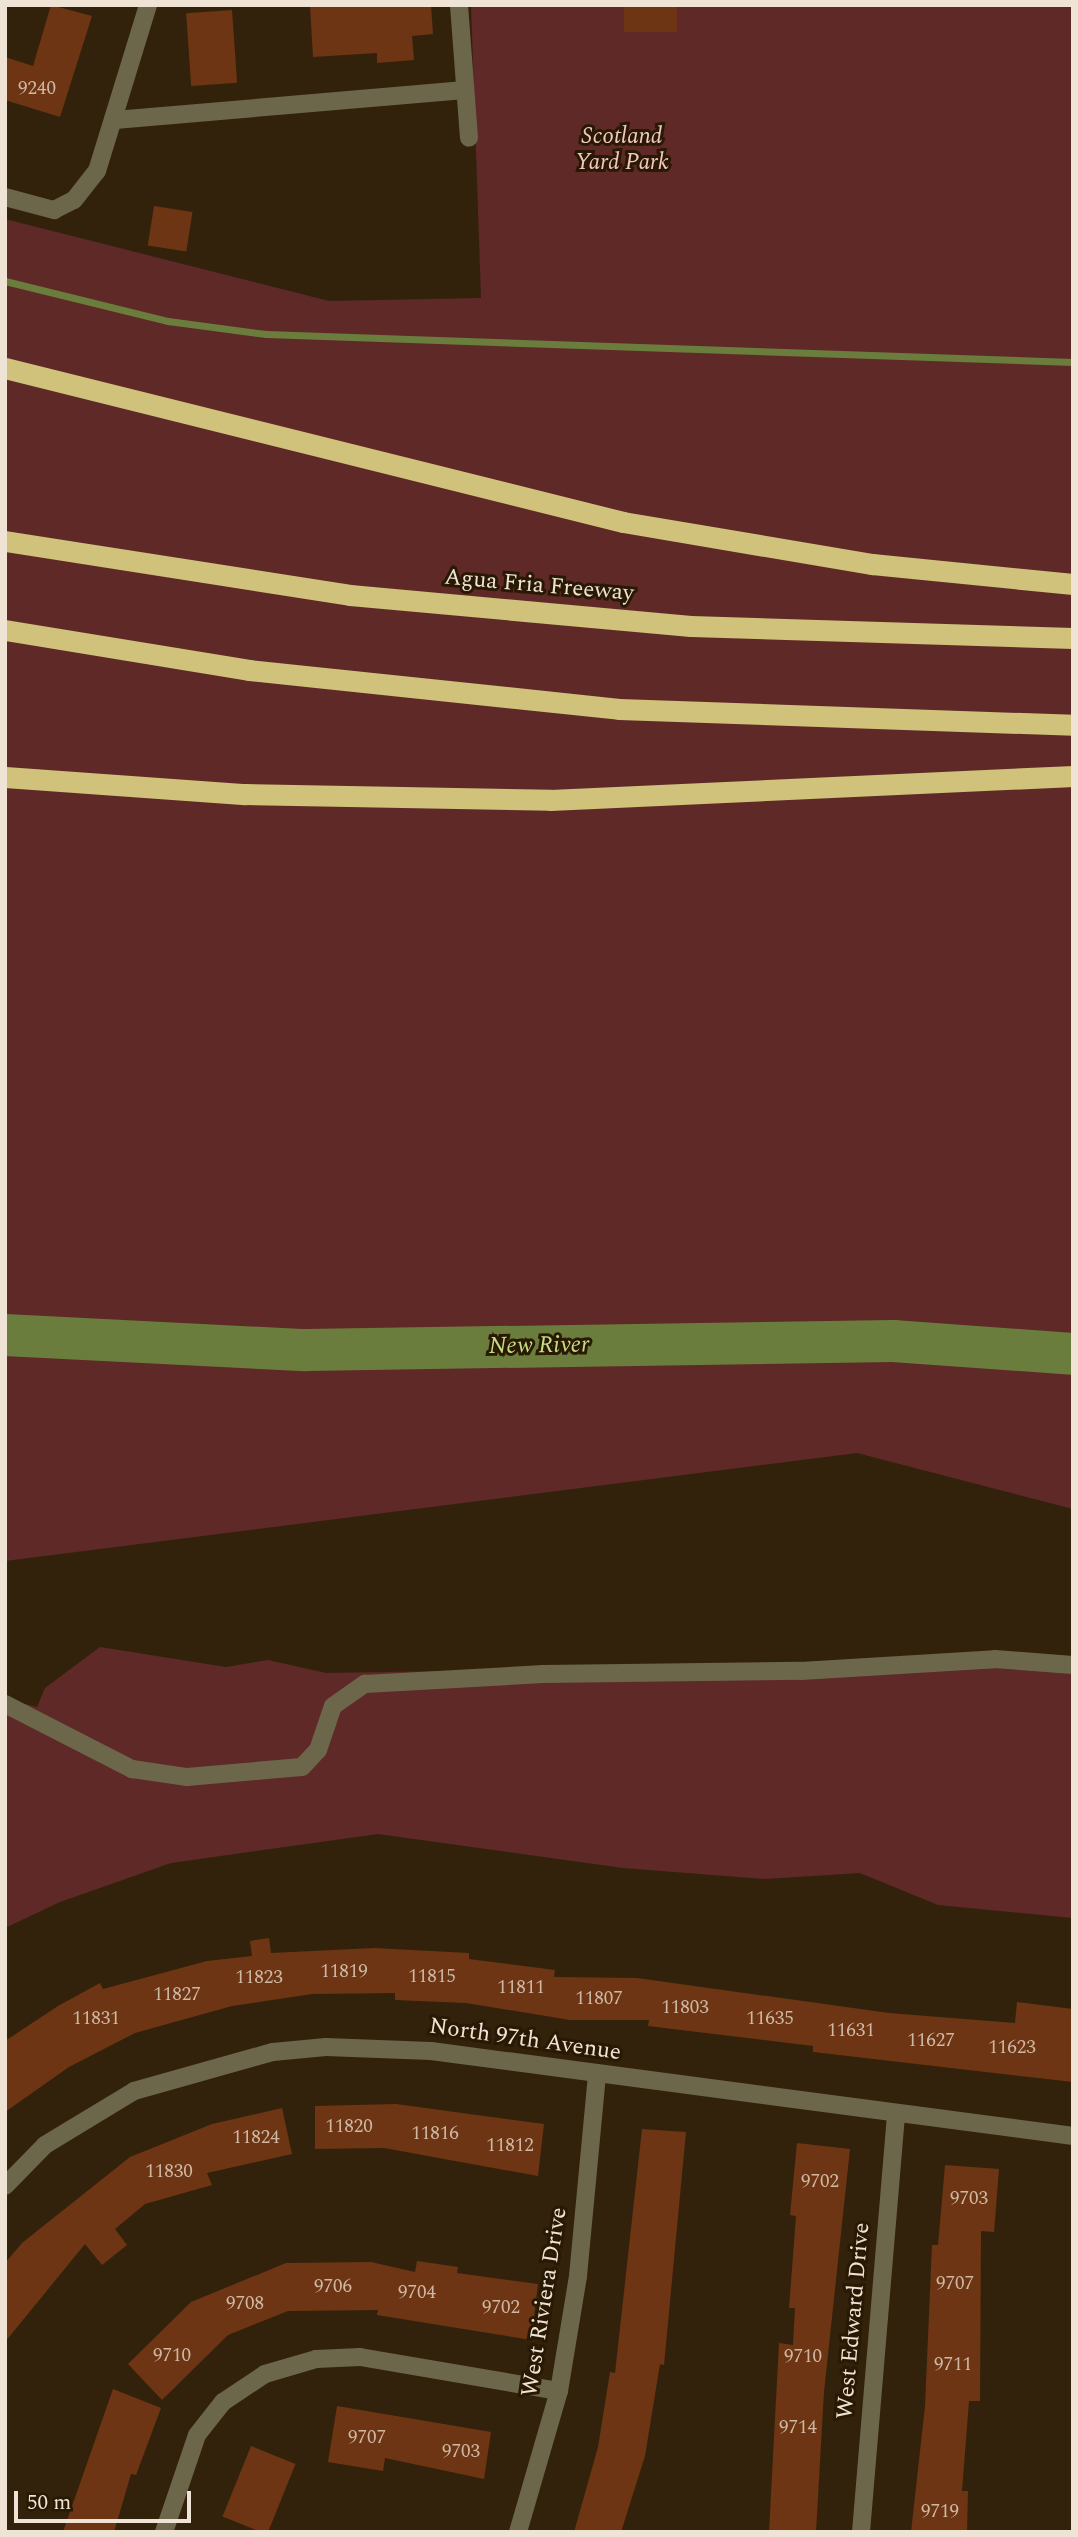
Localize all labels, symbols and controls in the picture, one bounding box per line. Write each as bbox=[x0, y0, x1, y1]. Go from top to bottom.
house number: 9240 bbox=[18, 78, 56, 100]
park label: Scotland Yard Park bbox=[575, 123, 669, 177]
street label: Agua Fria Freeway bbox=[443, 564, 635, 608]
water label: New River bbox=[488, 1331, 590, 1361]
house number: 11819 bbox=[320, 1961, 368, 1983]
house number: 11815 bbox=[408, 1966, 456, 1988]
house number: 11823 bbox=[235, 1967, 283, 1989]
house number: 11811 bbox=[497, 1977, 545, 1999]
house number: 11827 bbox=[153, 1984, 201, 2006]
house number: 11807 bbox=[575, 1988, 623, 2010]
house number: 11803 bbox=[661, 1997, 709, 2019]
house number: 11831 bbox=[72, 2008, 120, 2030]
house number: 11635 bbox=[746, 2008, 794, 2030]
street label: North 97th Avenue bbox=[427, 2013, 623, 2067]
house number: 11631 bbox=[827, 2020, 875, 2042]
house number: 11627 bbox=[907, 2030, 955, 2052]
house number: 11623 bbox=[988, 2037, 1036, 2059]
house number: 11820 bbox=[325, 2116, 373, 2138]
house number: 11816 bbox=[411, 2123, 459, 2145]
house number: 11824 bbox=[232, 2127, 280, 2149]
house number: 11812 bbox=[486, 2135, 534, 2157]
house number: 11830 bbox=[145, 2161, 193, 2183]
house number: 9702 bbox=[801, 2171, 839, 2193]
house number: 9703 bbox=[950, 2188, 988, 2210]
street label: West Riviera Drive bbox=[516, 2205, 574, 2399]
street label: West Edward Drive bbox=[832, 2222, 876, 2420]
house number: 9707 bbox=[936, 2273, 974, 2295]
house number: 9706 bbox=[314, 2276, 352, 2298]
house number: 9704 bbox=[398, 2282, 436, 2304]
house number: 9708 bbox=[226, 2293, 264, 2315]
house number: 9702 bbox=[482, 2297, 520, 2319]
house number: 9710 bbox=[153, 2345, 191, 2367]
house number: 9710 bbox=[784, 2346, 822, 2368]
house number: 9711 bbox=[934, 2354, 972, 2376]
house number: 9714 bbox=[779, 2417, 817, 2439]
house number: 9707 bbox=[348, 2427, 386, 2449]
house number: 9703 bbox=[442, 2441, 480, 2463]
scale bar bbox=[18, 2478, 194, 2522]
text: 50 m bbox=[27, 2487, 71, 2519]
house number: 9719 bbox=[921, 2501, 959, 2523]

